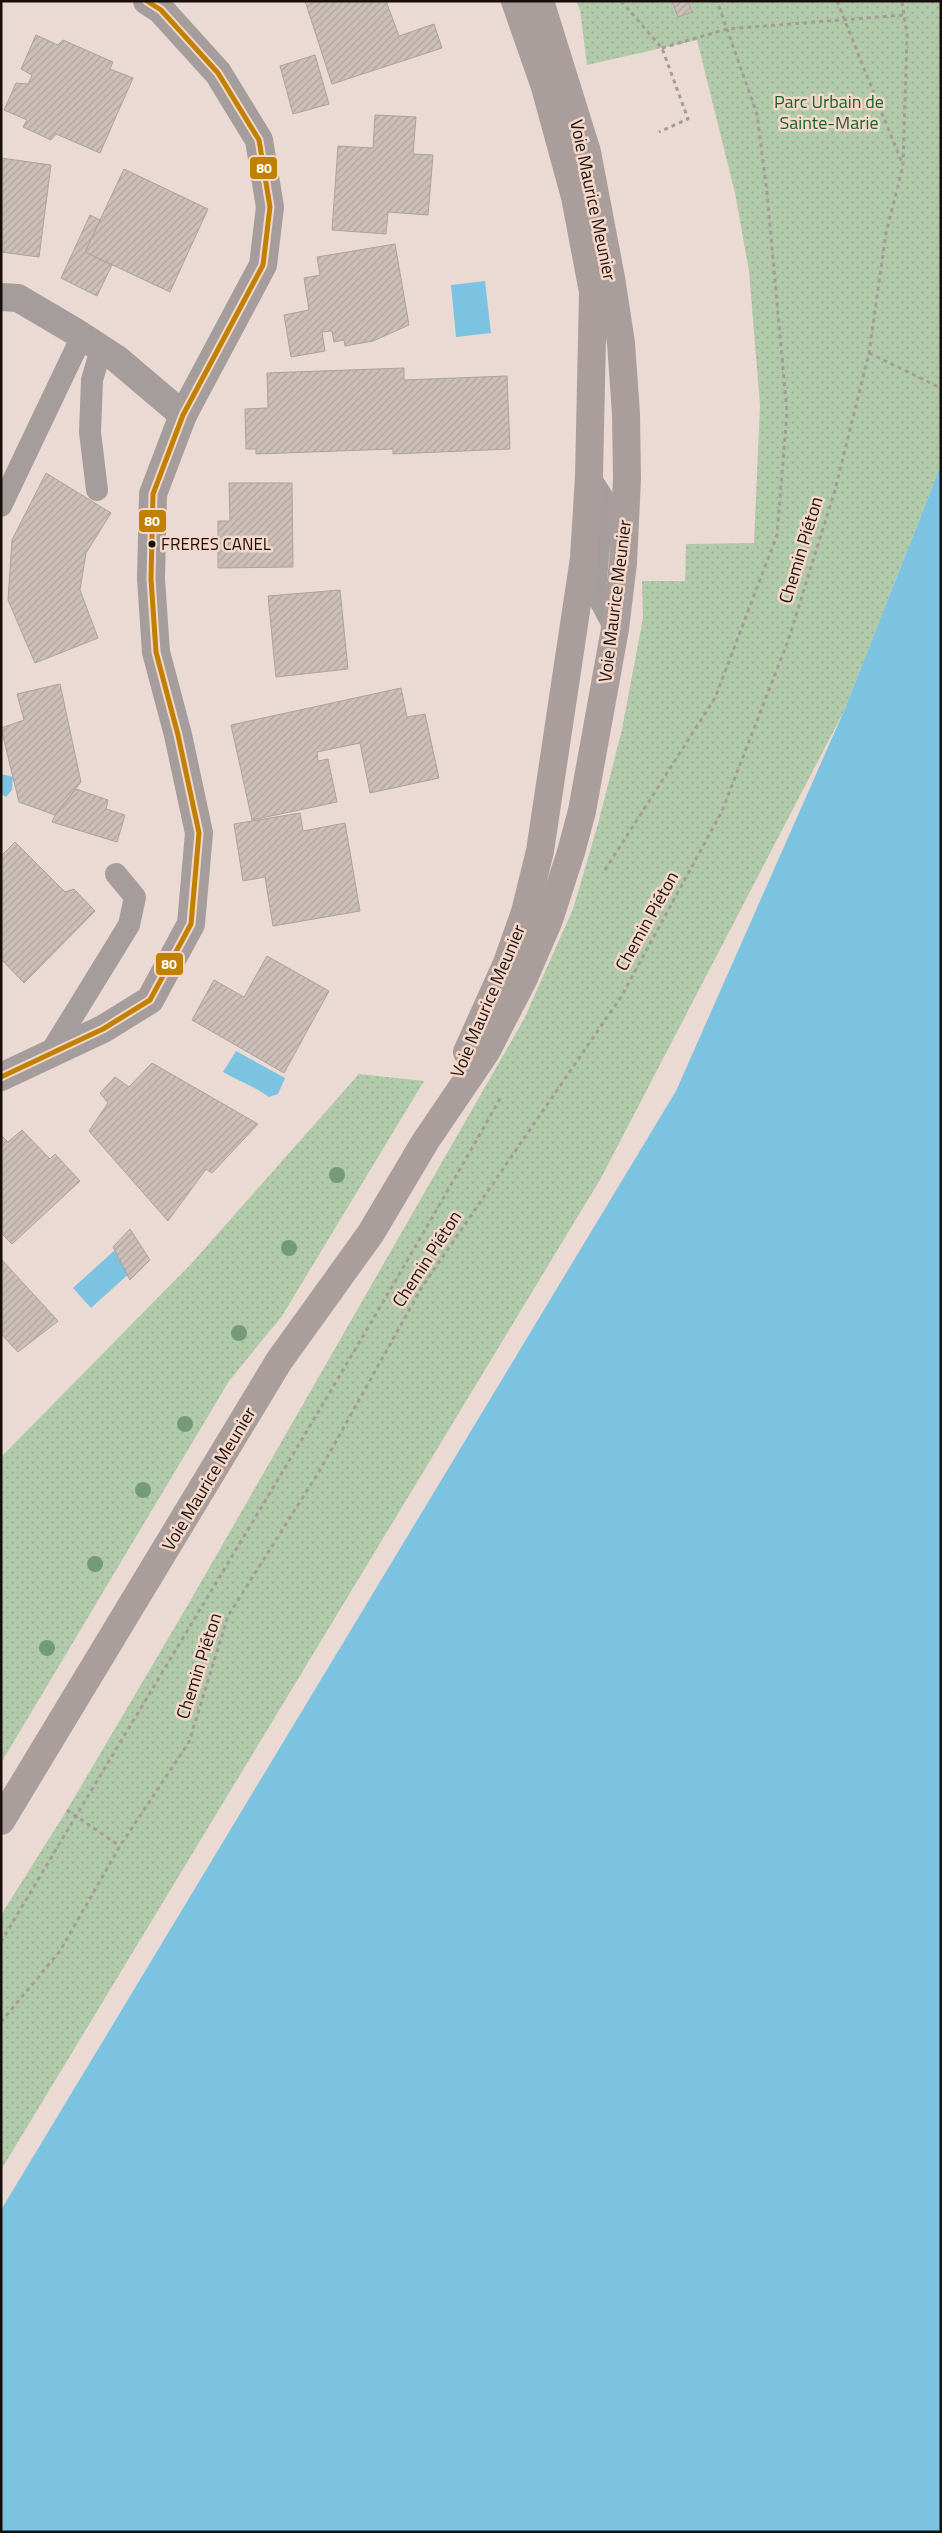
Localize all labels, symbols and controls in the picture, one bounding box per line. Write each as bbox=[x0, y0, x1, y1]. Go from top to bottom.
park label: Parc Urbain de Sainte-Marie bbox=[774, 88, 884, 136]
street label: Voie Maurice Meunier bbox=[563, 117, 624, 283]
line badge: 80 bbox=[249, 156, 278, 180]
text: 80 bbox=[256, 157, 272, 178]
street label: Chemin Piéton bbox=[771, 493, 830, 607]
line badge: 80 bbox=[138, 509, 167, 533]
text: 80 bbox=[144, 510, 160, 531]
street label: Voie Maurice Meunier bbox=[591, 518, 638, 684]
place label: FRERES CANEL bbox=[161, 531, 271, 557]
marker: FRERES CANEL bbox=[147, 539, 157, 549]
street label: Chemin Piéton bbox=[608, 866, 685, 976]
street label: Voie Maurice Meunier bbox=[443, 920, 532, 1081]
line badge: 80 bbox=[155, 952, 184, 976]
text: 80 bbox=[161, 953, 177, 974]
street label: Chemin Piéton bbox=[385, 1205, 468, 1312]
street label: Voie Maurice Meunier bbox=[155, 1402, 262, 1556]
street label: Chemin Piéton bbox=[169, 1609, 228, 1722]

